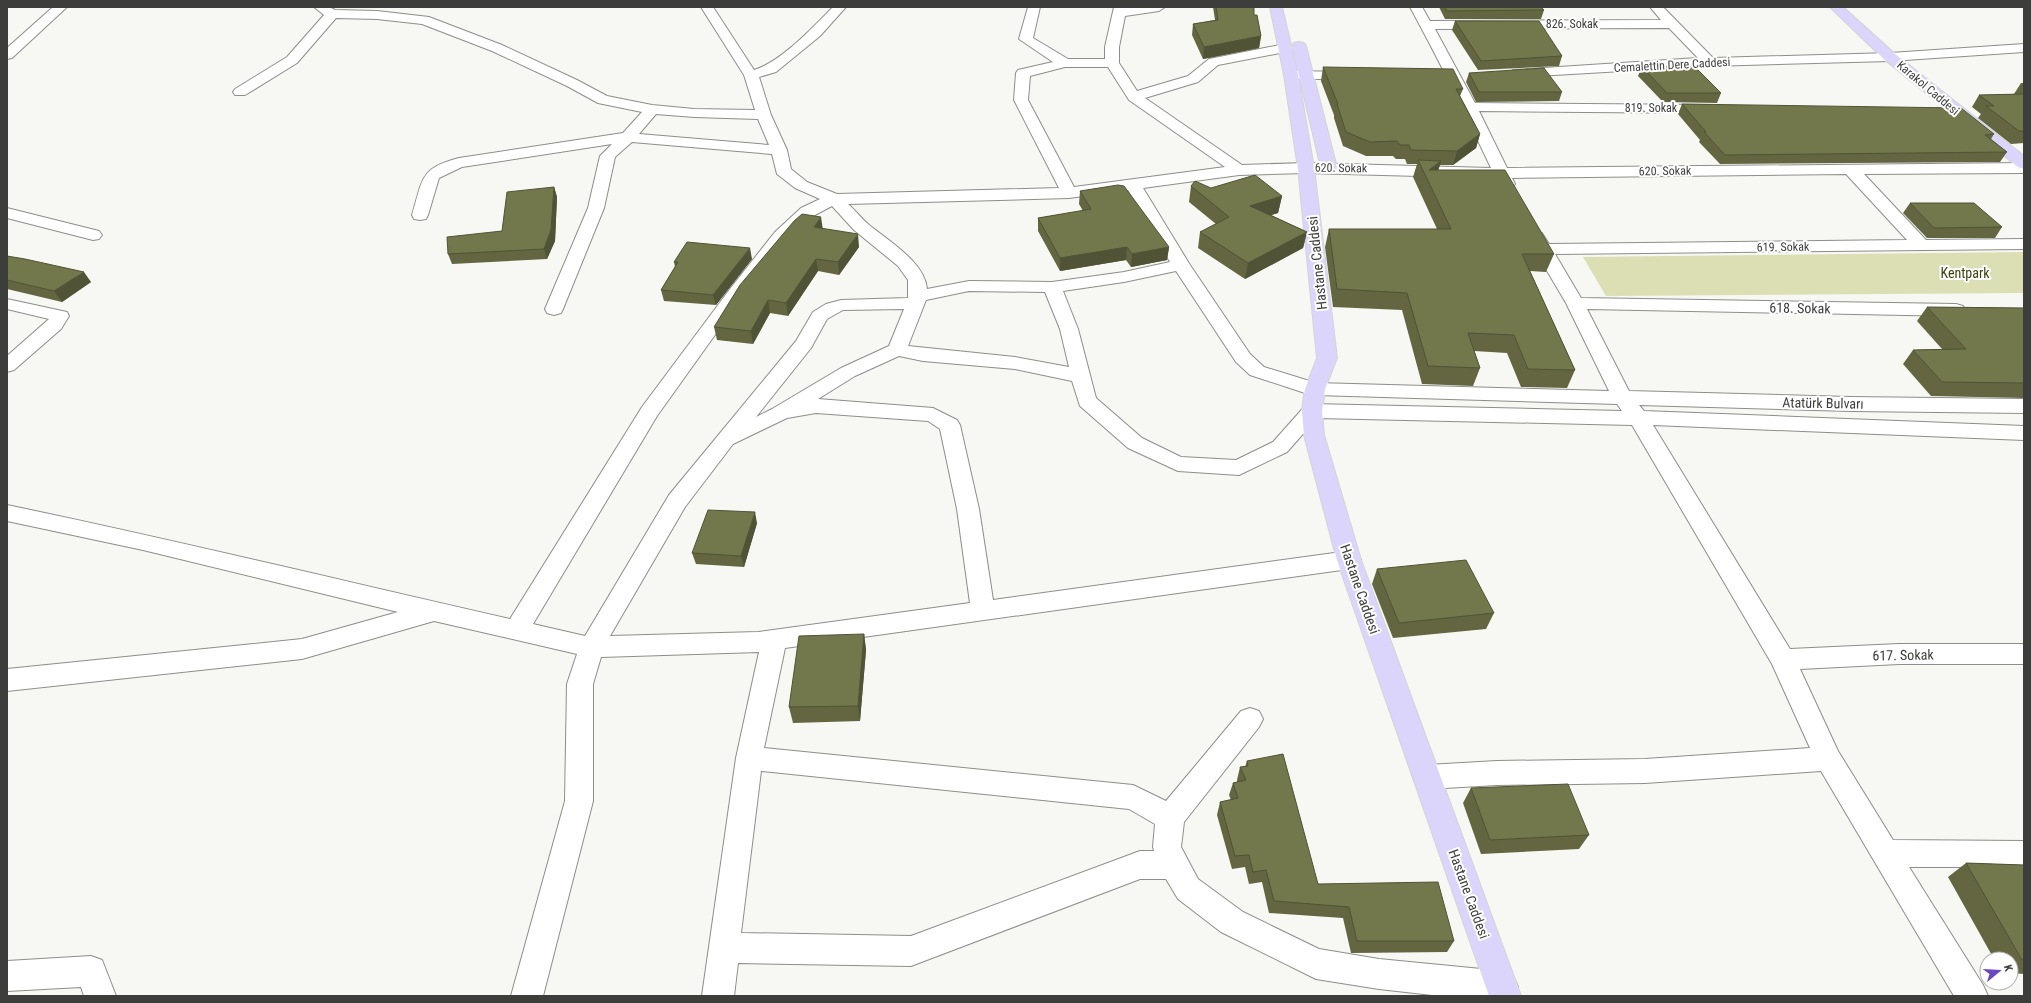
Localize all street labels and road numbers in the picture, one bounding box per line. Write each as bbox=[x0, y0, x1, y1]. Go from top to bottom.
street label: 826. Sokak bbox=[1546, 17, 1599, 31]
street label: Cemalettin Dere Caddesi bbox=[1613, 55, 1731, 75]
street label: Karakol Caddesi bbox=[1894, 58, 1962, 118]
street label: 819. Sokak bbox=[1625, 101, 1678, 115]
street label: 620. Sokak bbox=[1315, 161, 1368, 175]
street label: 620. Sokak bbox=[1639, 164, 1692, 178]
street label: Hastane Caddesi bbox=[1304, 215, 1330, 311]
street label: 619. Sokak bbox=[1757, 240, 1810, 254]
street label: 618. Sokak bbox=[1769, 299, 1831, 317]
street label: Atatürk Bulvarı bbox=[1782, 394, 1864, 412]
street label: Hastane Caddesi bbox=[1337, 542, 1383, 636]
street label: 617. Sokak bbox=[1872, 646, 1934, 664]
street label: Hastane Caddesi bbox=[1445, 847, 1493, 941]

